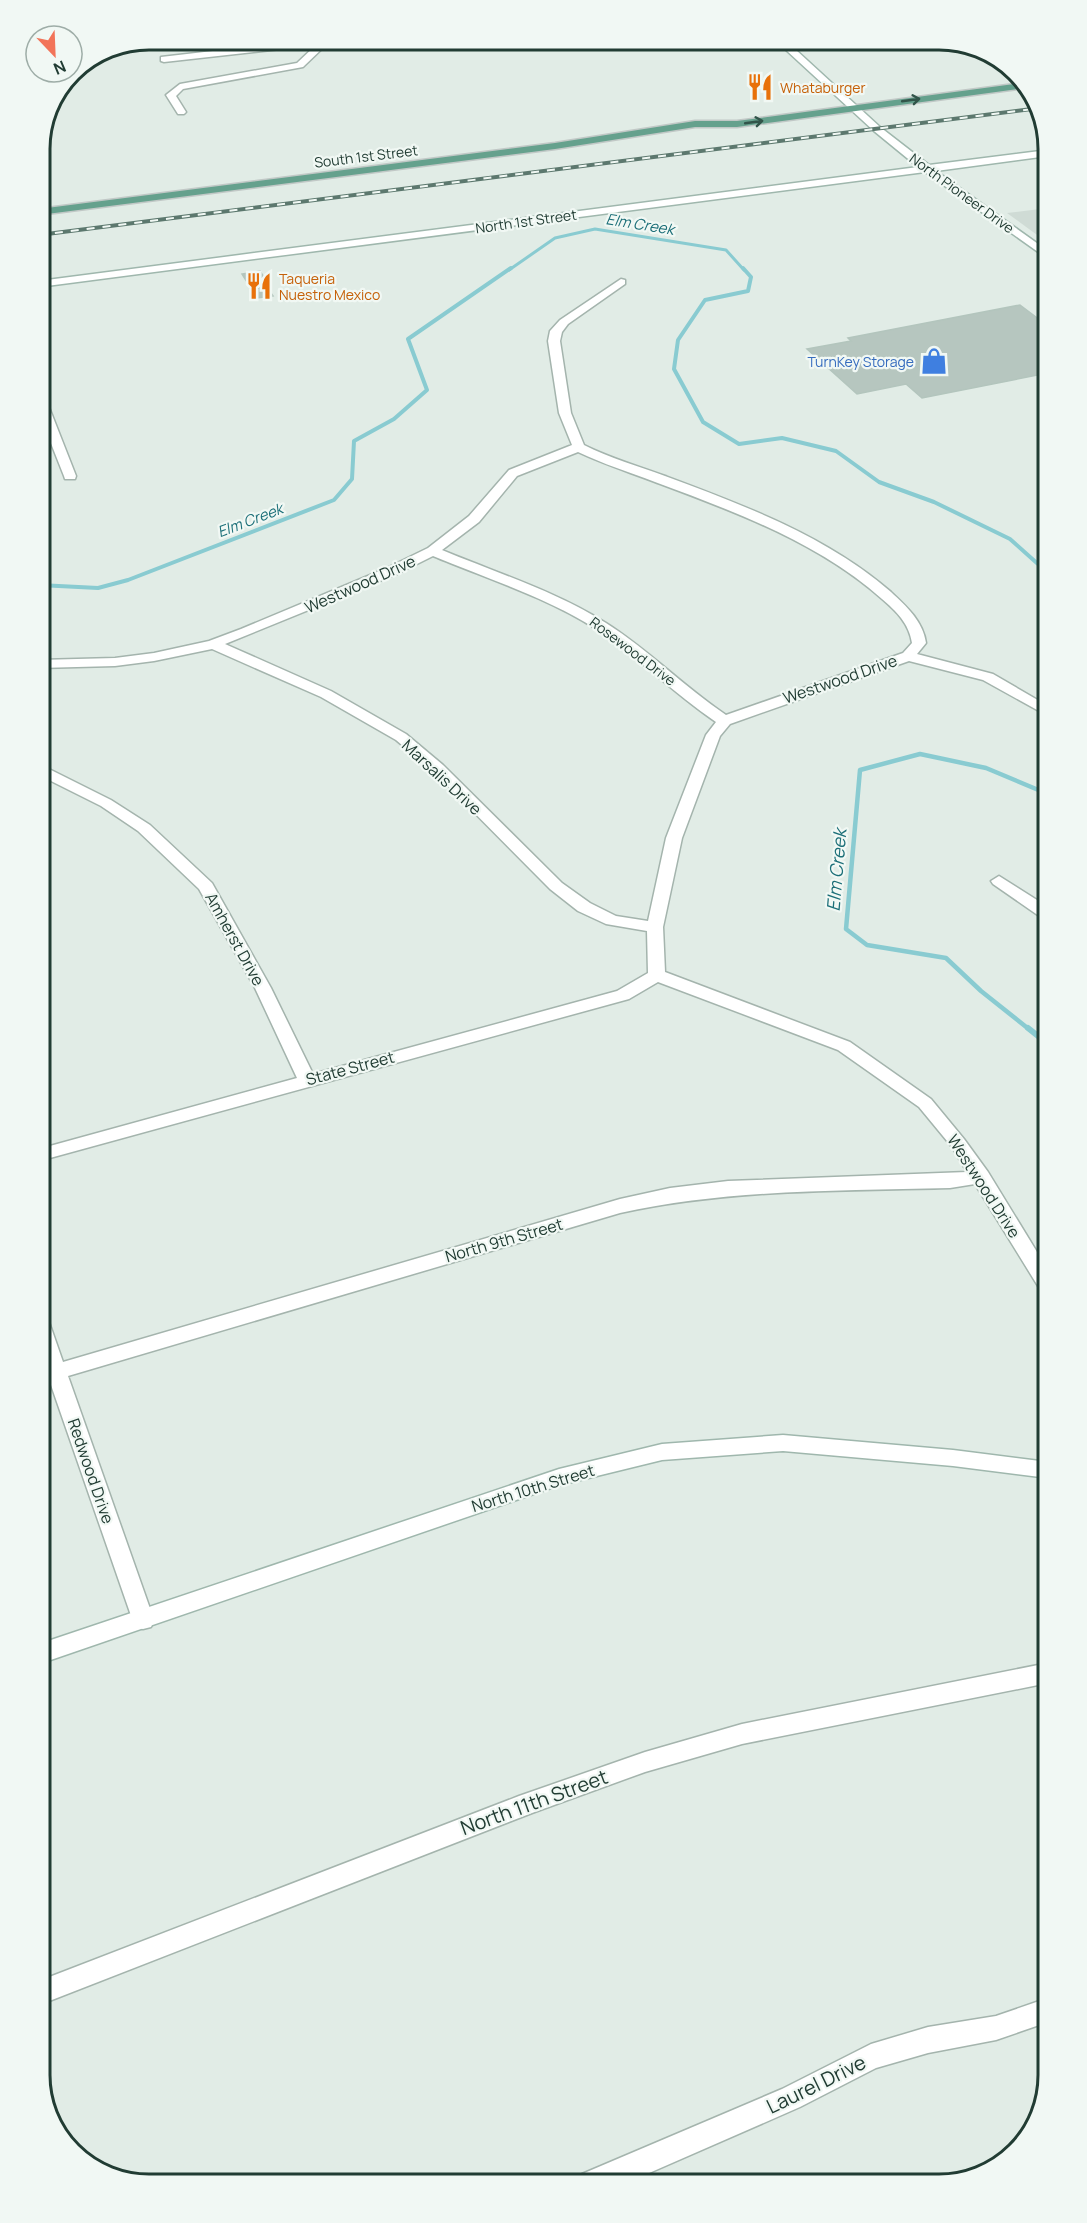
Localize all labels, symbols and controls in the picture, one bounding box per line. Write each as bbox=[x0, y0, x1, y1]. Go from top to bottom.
north arrow bbox=[24, 24, 84, 84]
text: N bbox=[50, 55, 69, 80]
restaurant icon: Whataburger bbox=[745, 72, 775, 102]
place label: Whataburger bbox=[780, 78, 865, 97]
one-way arrow bbox=[901, 95, 921, 106]
one-way arrow bbox=[743, 117, 763, 128]
street label: South 1st Street bbox=[313, 140, 419, 172]
street label: North Pioneer Drive bbox=[906, 149, 1018, 237]
street label: North 1st Street bbox=[474, 204, 578, 238]
water label: Elm Creek bbox=[604, 208, 678, 240]
place label: Taqueria Nuestro Mexico bbox=[279, 269, 380, 304]
restaurant icon: Taqueria Nuestro Mexico bbox=[244, 271, 274, 301]
shop icon: TurnKey Storage bbox=[919, 346, 949, 376]
place label: TurnKey Storage bbox=[807, 352, 914, 371]
water label: Elm Creek bbox=[214, 497, 288, 542]
street label: Westwood Drive bbox=[301, 550, 419, 618]
street label: Rosewood Drive bbox=[586, 612, 680, 690]
street label: Westwood Drive bbox=[780, 649, 900, 709]
street label: Marsalis Drive bbox=[397, 734, 487, 820]
water label: Elm Creek bbox=[820, 825, 852, 912]
street label: Amherst Drive bbox=[200, 888, 270, 990]
street label: State Street bbox=[303, 1046, 397, 1090]
street label: Westwood Drive bbox=[942, 1130, 1026, 1242]
street label: North 9th Street bbox=[443, 1213, 565, 1267]
street label: Redwood Drive bbox=[63, 1415, 119, 1527]
street label: North 10th Street bbox=[469, 1459, 597, 1517]
street label: North 11th Street bbox=[457, 1763, 611, 1841]
street label: Laurel Drive bbox=[762, 2048, 870, 2120]

